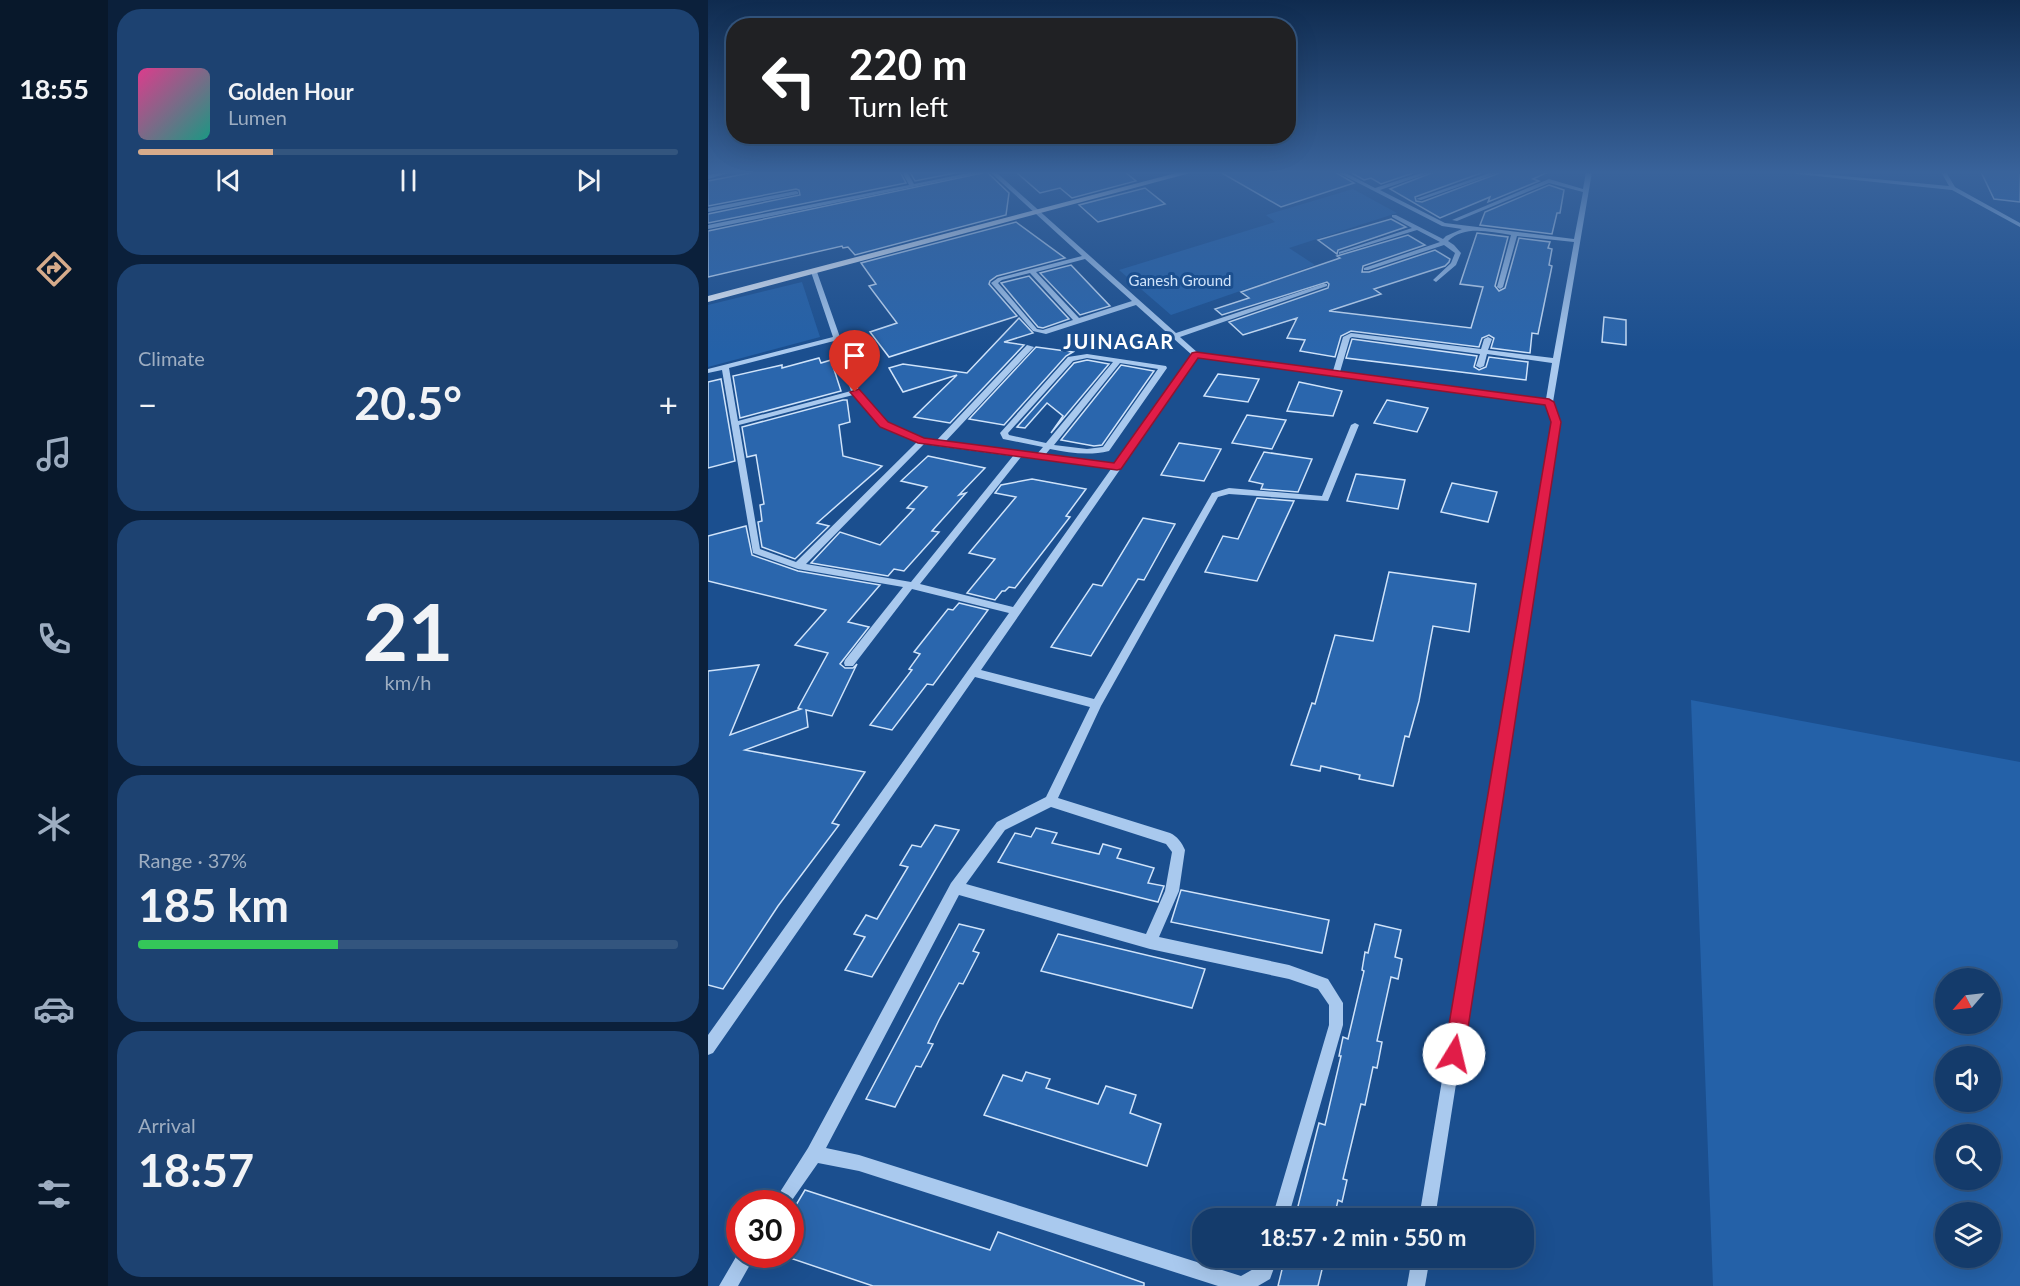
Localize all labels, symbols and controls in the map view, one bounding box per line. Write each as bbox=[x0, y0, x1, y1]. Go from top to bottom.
text: 220 m bbox=[849, 39, 967, 89]
icon: left bbox=[750, 42, 828, 120]
text: 18:55 bbox=[19, 72, 89, 105]
text: Golden Hour bbox=[228, 78, 354, 105]
text: Turn left bbox=[849, 90, 948, 123]
text: Lumen bbox=[228, 105, 287, 129]
icon: previous bbox=[212, 164, 245, 197]
icon: pause bbox=[392, 164, 425, 197]
icon: next bbox=[572, 164, 605, 197]
icon: directions bbox=[33, 248, 75, 290]
park label: Ganesh Ground bbox=[1129, 271, 1232, 289]
district label: JUINAGAR bbox=[1063, 329, 1175, 353]
pin bbox=[829, 330, 880, 392]
icon: arrive bbox=[838, 339, 871, 372]
text: Climate bbox=[138, 346, 205, 370]
text: 20.5° bbox=[354, 376, 462, 430]
text: − bbox=[138, 384, 157, 424]
text: + bbox=[659, 384, 678, 424]
icon: music bbox=[33, 433, 75, 475]
text: 21 bbox=[363, 584, 453, 678]
icon: phone bbox=[33, 618, 75, 660]
text: km/h bbox=[385, 670, 431, 694]
icon: climate bbox=[33, 803, 75, 845]
text: Range · 37% bbox=[138, 848, 247, 872]
text: 185 km bbox=[138, 878, 289, 932]
north arrow bbox=[1935, 968, 2001, 1034]
map controls bbox=[1935, 968, 2001, 1268]
icon: car bbox=[33, 988, 75, 1030]
position arrow bbox=[1422, 1022, 1486, 1086]
button: sound bbox=[1935, 1046, 2001, 1112]
text: Arrival bbox=[138, 1113, 196, 1137]
button: search bbox=[1935, 1124, 2001, 1190]
text: 18:57 bbox=[138, 1143, 254, 1197]
icon: filters bbox=[33, 1173, 75, 1215]
speed limit sign: 30 bbox=[726, 1190, 804, 1268]
button: layers bbox=[1935, 1202, 2001, 1268]
text: 18:57 · 2 min · 550 m bbox=[1260, 1224, 1466, 1251]

